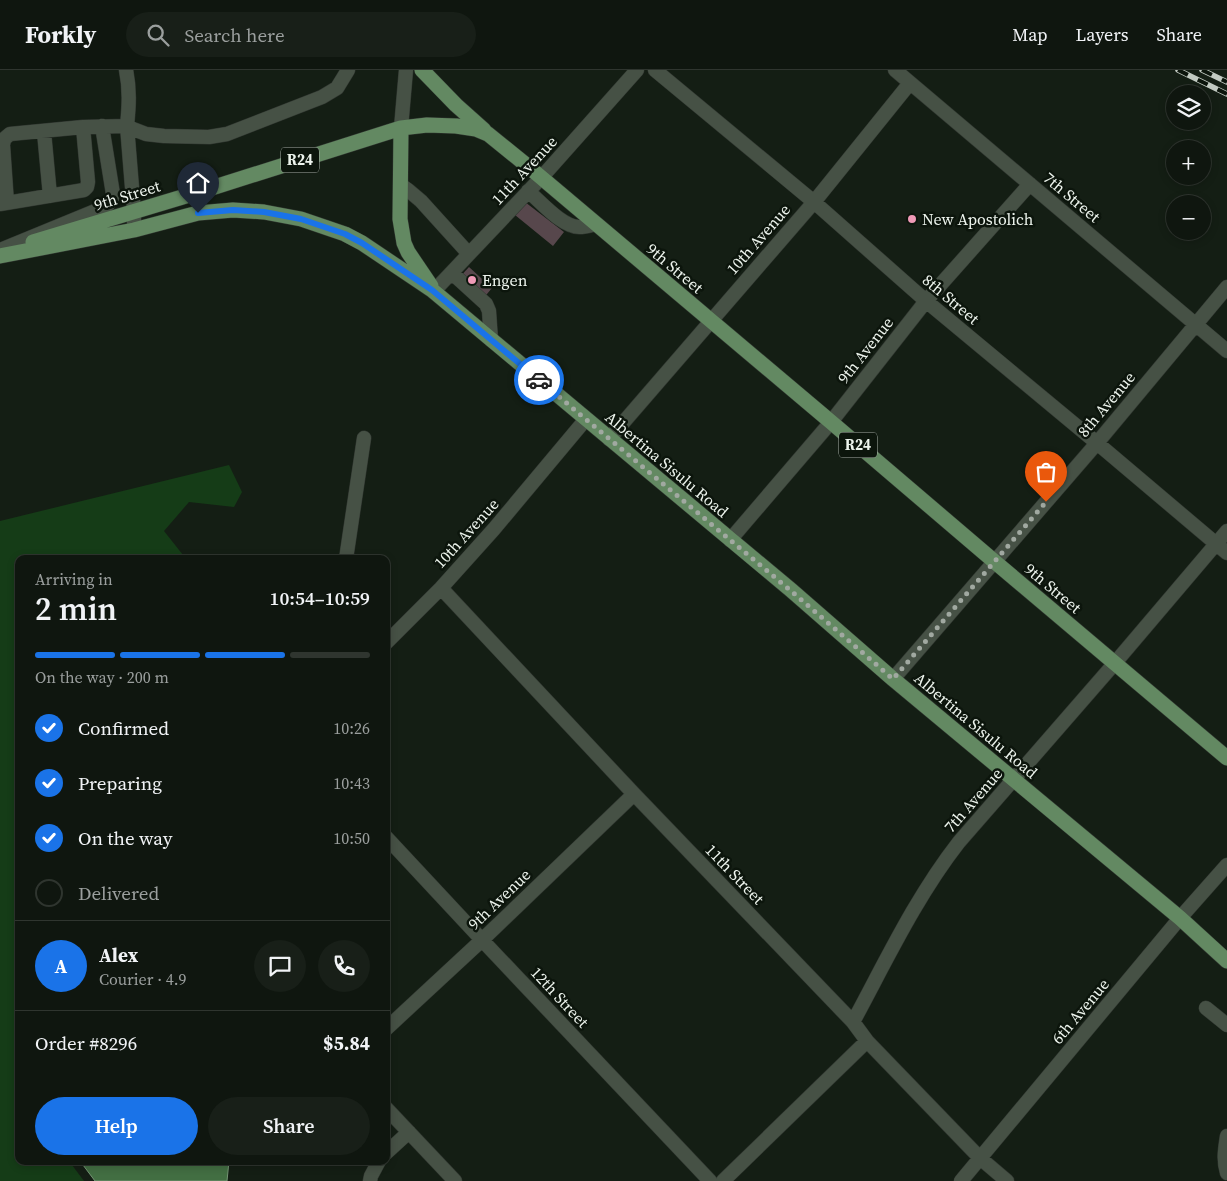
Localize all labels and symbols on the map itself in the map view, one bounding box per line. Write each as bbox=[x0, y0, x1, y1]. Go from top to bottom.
street label: 11th Avenue bbox=[486, 131, 562, 209]
road number: R24 bbox=[281, 148, 319, 172]
pin bbox=[177, 162, 219, 213]
street label: 7th Street bbox=[1039, 167, 1106, 228]
street label: 9th Street bbox=[91, 174, 163, 215]
street label: 10th Avenue bbox=[721, 199, 795, 279]
place label: New Apostolich bbox=[922, 208, 1034, 230]
marker: New Apostolich bbox=[906, 213, 918, 225]
street label: 9th Street bbox=[642, 238, 709, 299]
place label: Engen bbox=[482, 269, 528, 291]
street label: 8th Street bbox=[918, 269, 985, 330]
marker: Engen bbox=[466, 274, 478, 286]
street label: 9th Avenue bbox=[832, 312, 898, 388]
courier bbox=[514, 355, 564, 405]
street label: 8th Avenue bbox=[1072, 367, 1140, 441]
street label: Albertina Sisulu Road bbox=[601, 406, 733, 522]
road number: R24 bbox=[839, 432, 877, 458]
pin bbox=[1025, 451, 1067, 502]
street label: 10th Avenue bbox=[429, 493, 503, 573]
street label: 9th Street bbox=[1020, 558, 1087, 619]
street label: Albertina Sisulu Road bbox=[910, 667, 1042, 783]
street label: 7th Avenue bbox=[939, 763, 1007, 837]
street label: 11th Street bbox=[701, 839, 770, 910]
street label: 9th Avenue bbox=[463, 864, 535, 934]
street label: 12th Street bbox=[526, 962, 594, 1033]
street label: 6th Avenue bbox=[1046, 974, 1114, 1048]

